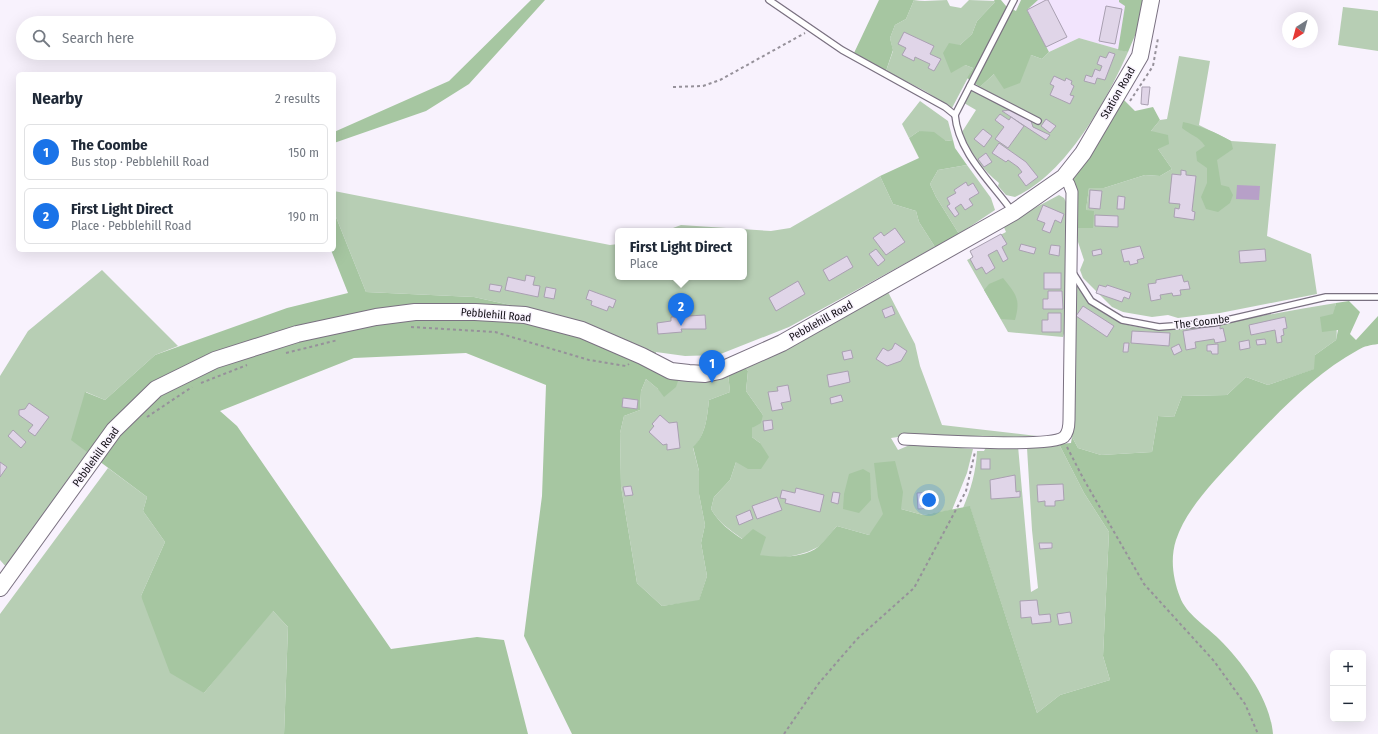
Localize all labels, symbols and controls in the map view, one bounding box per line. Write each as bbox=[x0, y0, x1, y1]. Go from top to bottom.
north arrow bbox=[1282, 12, 1318, 48]
search box bbox=[16, 16, 336, 60]
icon: search bbox=[30, 27, 52, 49]
text: Search here bbox=[62, 29, 134, 47]
street label: Station Road bbox=[1098, 65, 1138, 121]
text: Nearby bbox=[32, 88, 83, 109]
text: 2 results bbox=[275, 91, 320, 106]
text: The Coombe bbox=[71, 136, 148, 154]
text: 1 bbox=[43, 145, 49, 160]
text: 150 m bbox=[288, 145, 319, 160]
text: Bus stop · Pebblehill Road bbox=[71, 154, 209, 169]
text: First Light Direct bbox=[71, 200, 173, 218]
text: 2 bbox=[43, 209, 49, 224]
text: 190 m bbox=[288, 209, 319, 224]
text: Place · Pebblehill Road bbox=[71, 218, 191, 233]
popup bbox=[615, 228, 747, 280]
text: First Light Direct bbox=[630, 238, 732, 256]
text: Place bbox=[630, 256, 658, 271]
pin: 2 bbox=[668, 293, 694, 326]
street label: Pebblehill Road bbox=[787, 298, 855, 344]
street label: Pebblehill Road bbox=[460, 305, 532, 325]
street label: The Coombe bbox=[1174, 312, 1230, 332]
pin: 1 bbox=[699, 350, 725, 383]
street label: Pebblehill Road bbox=[70, 425, 122, 489]
your location bbox=[919, 490, 939, 510]
map controls bbox=[1330, 650, 1366, 722]
button: + bbox=[1330, 650, 1366, 686]
button: − bbox=[1330, 686, 1366, 722]

